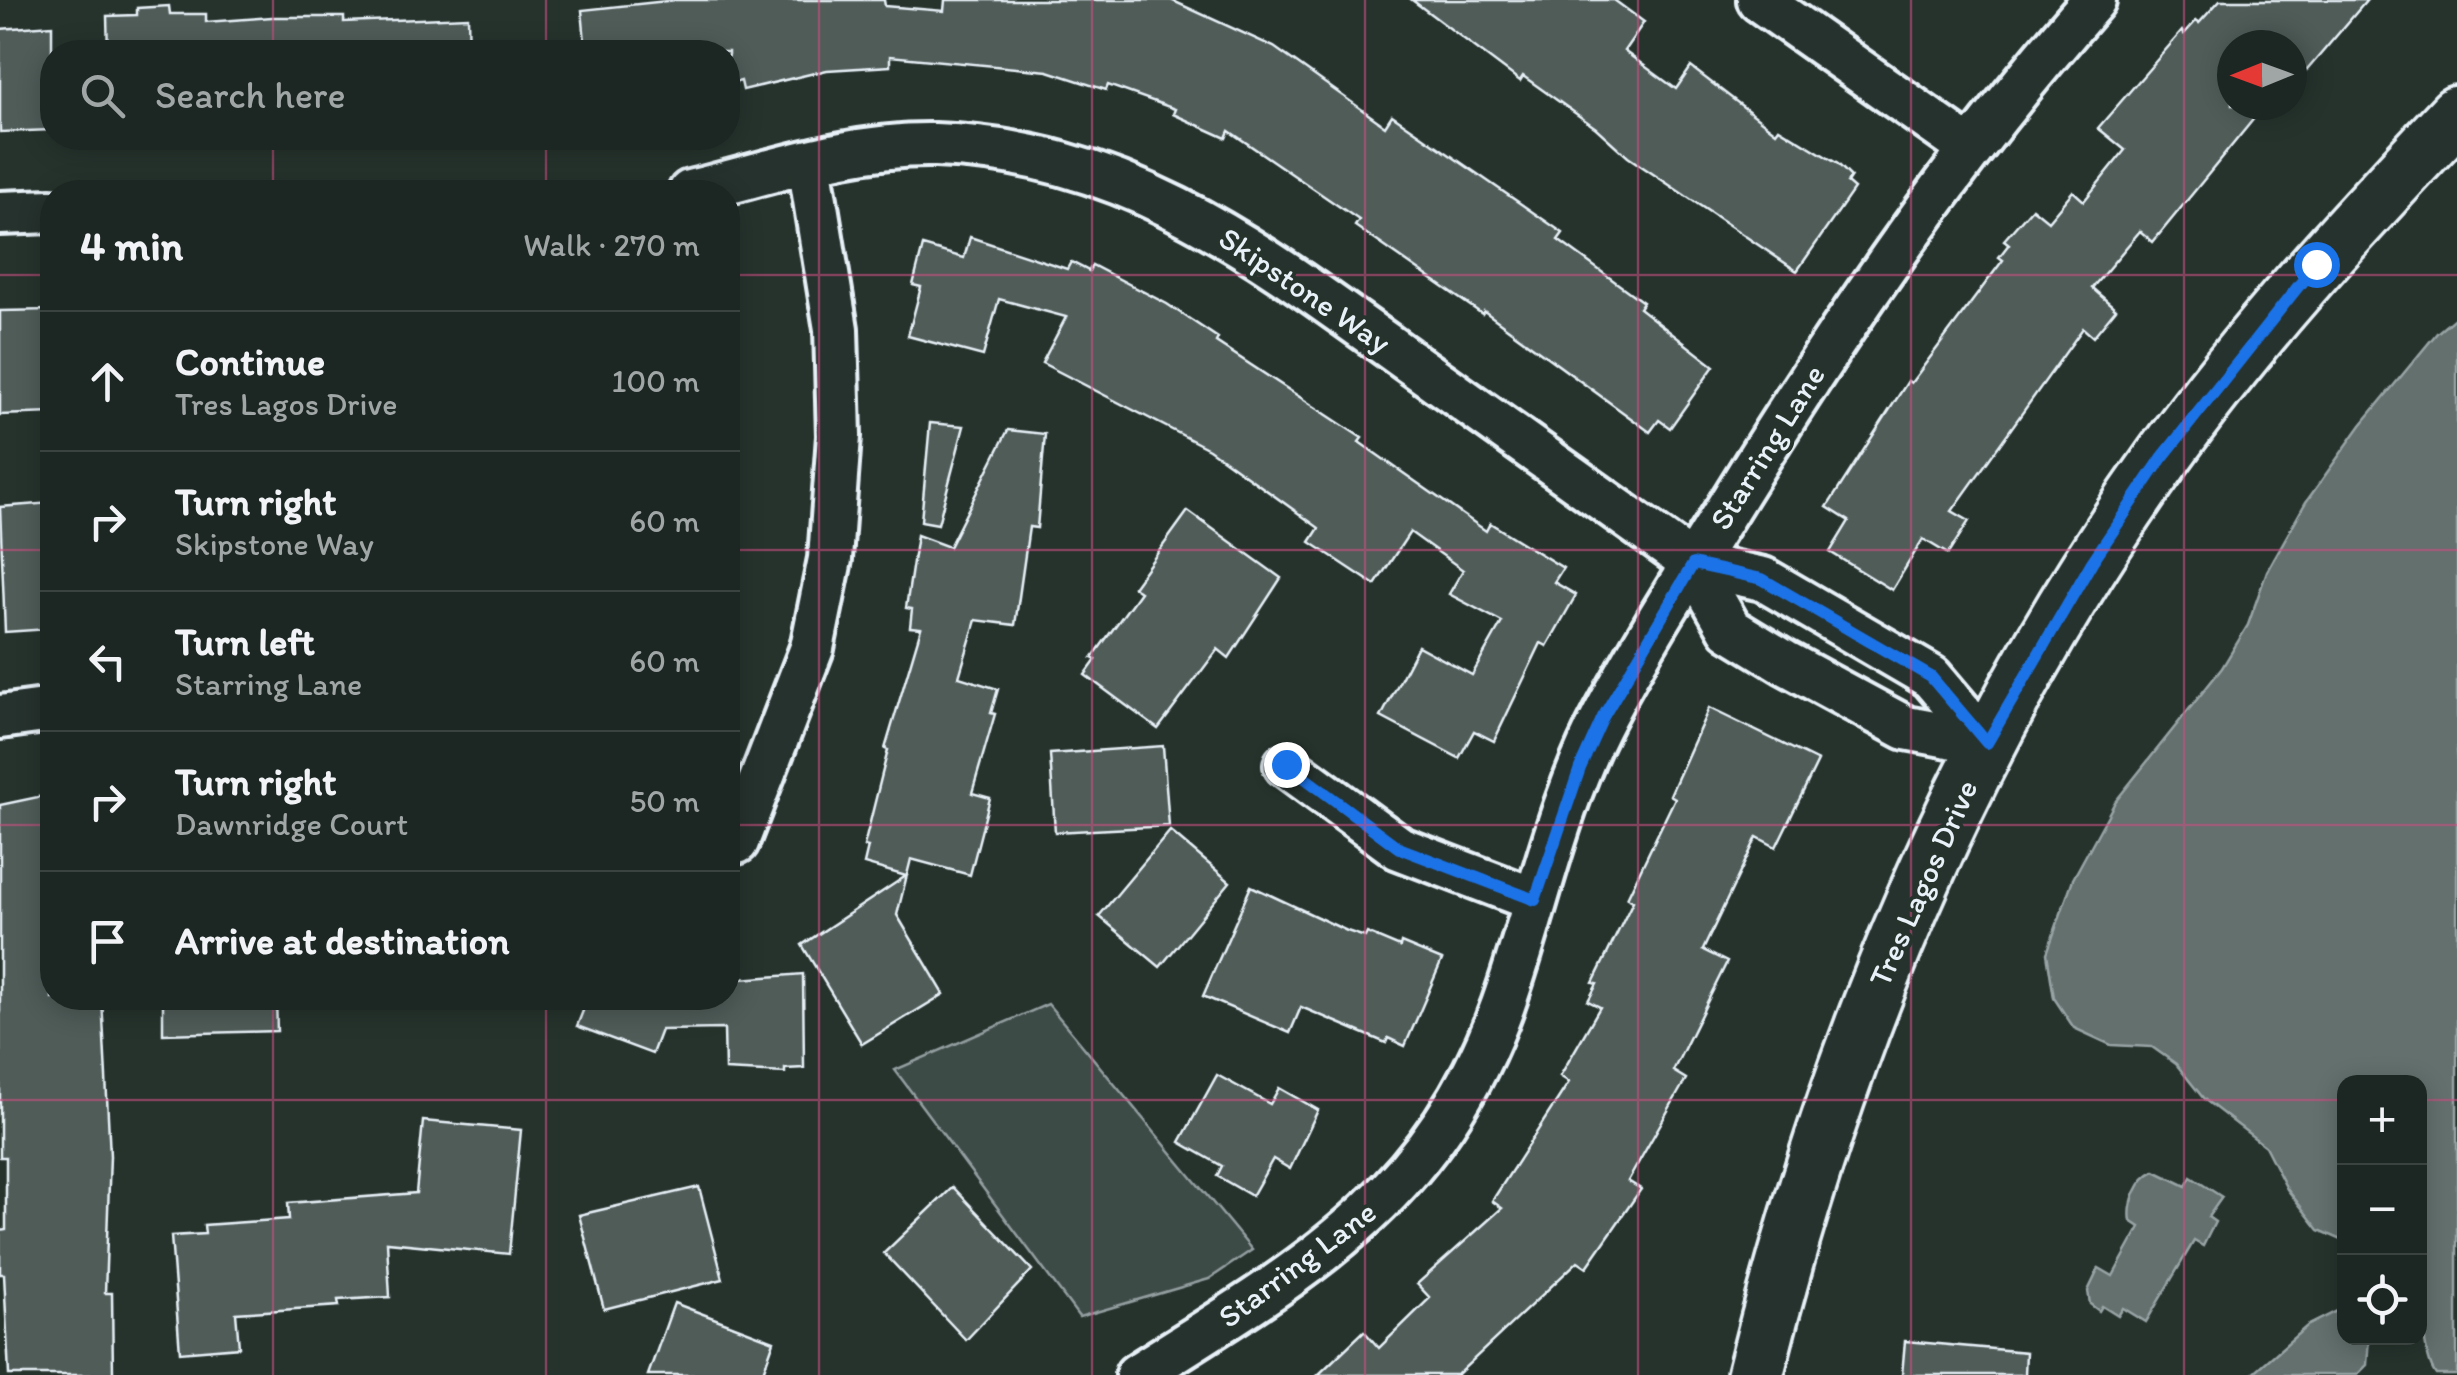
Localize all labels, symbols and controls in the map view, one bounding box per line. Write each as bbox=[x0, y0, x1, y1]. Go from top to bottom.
north arrow bbox=[2217, 30, 2307, 120]
search box bbox=[40, 40, 740, 150]
icon: search bbox=[75, 68, 130, 123]
text: Search here bbox=[155, 72, 346, 118]
street label: Skipstone Way bbox=[1212, 219, 1398, 361]
text: 4 min bbox=[80, 220, 183, 271]
text: Walk · 270 m bbox=[523, 226, 700, 264]
route start bbox=[2294, 242, 2340, 288]
text: Continue bbox=[175, 339, 325, 385]
icon: ahead bbox=[80, 354, 135, 409]
street label: Starring Lane bbox=[1701, 357, 1833, 537]
text: 100 m bbox=[612, 362, 700, 400]
text: Tres Lagos Drive bbox=[175, 385, 398, 423]
text: Turn right bbox=[175, 479, 337, 525]
icon: right bbox=[80, 494, 135, 549]
text: 60 m bbox=[629, 502, 700, 540]
text: Skipstone Way bbox=[175, 525, 374, 563]
text: Turn left bbox=[175, 619, 315, 665]
icon: left bbox=[80, 634, 135, 689]
text: 60 m bbox=[629, 642, 700, 680]
text: Starring Lane bbox=[175, 665, 362, 703]
route end bbox=[1264, 742, 1310, 788]
text: Turn right bbox=[175, 759, 337, 805]
icon: right bbox=[80, 774, 135, 829]
street label: Tres Lagos Drive bbox=[1860, 774, 1986, 992]
text: 50 m bbox=[629, 782, 700, 820]
text: Dawnridge Court bbox=[175, 805, 408, 843]
icon: arrive bbox=[80, 914, 135, 969]
text: Arrive at destination bbox=[175, 918, 510, 964]
map controls bbox=[2337, 1075, 2427, 1345]
button: + bbox=[2337, 1075, 2427, 1165]
button: − bbox=[2337, 1165, 2427, 1255]
street label: Starring Lane bbox=[1211, 1192, 1383, 1336]
button: locate bbox=[2337, 1255, 2427, 1345]

